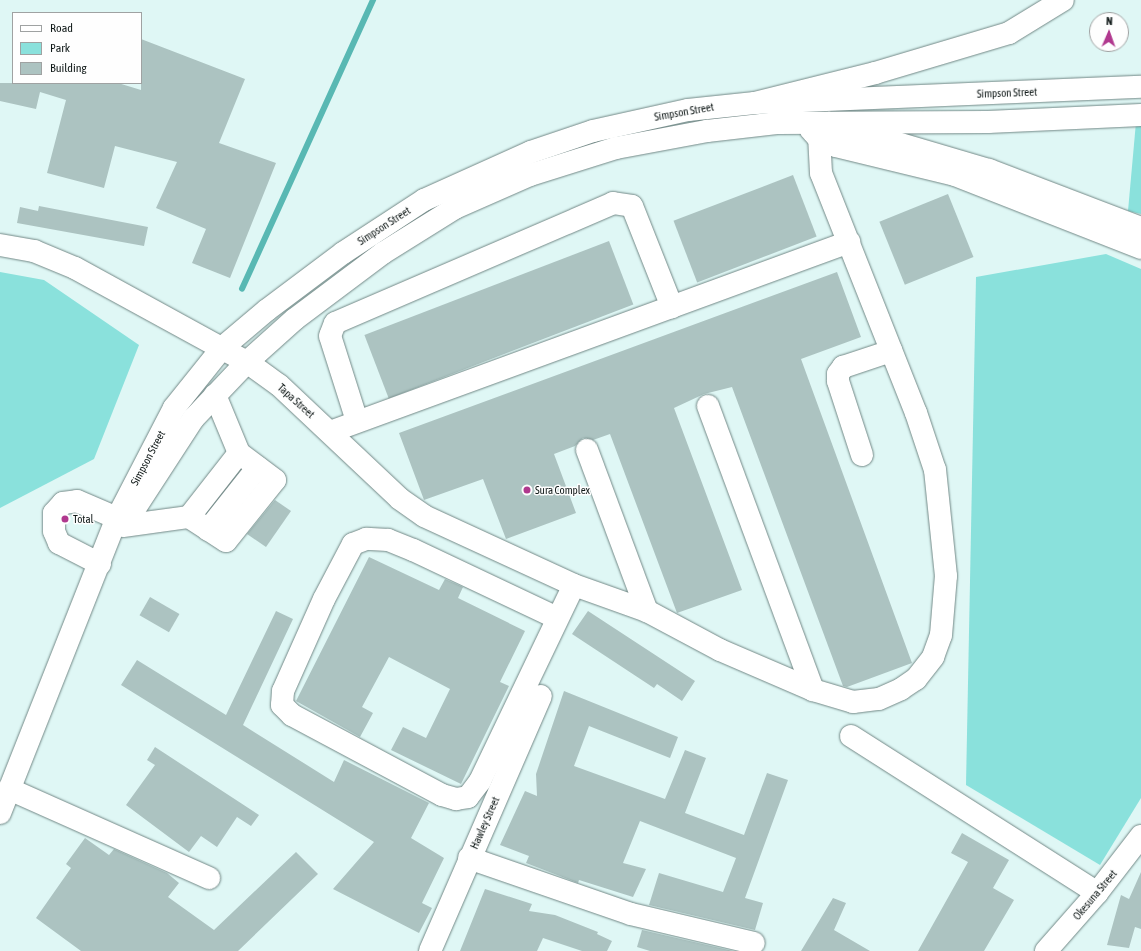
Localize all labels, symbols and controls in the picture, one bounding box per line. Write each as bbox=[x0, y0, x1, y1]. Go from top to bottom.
legend bbox=[12, 12, 142, 84]
north arrow bbox=[1089, 12, 1129, 52]
text: N bbox=[1106, 15, 1113, 27]
text: Road bbox=[50, 21, 73, 35]
text: Park bbox=[50, 41, 70, 55]
text: Building bbox=[50, 61, 87, 75]
street label: Simpson Street bbox=[977, 85, 1037, 101]
street label: Simpson Street bbox=[653, 100, 715, 124]
street label: Simpson Street bbox=[355, 204, 413, 248]
street label: Tapa Street bbox=[275, 381, 317, 421]
street label: Simpson Street bbox=[128, 428, 168, 488]
place label: Sura Complex bbox=[535, 483, 590, 497]
marker: Sura Complex bbox=[522, 485, 532, 495]
place label: Total bbox=[73, 512, 94, 526]
marker: Total bbox=[60, 514, 70, 524]
street label: Hawley Street bbox=[468, 795, 502, 851]
street label: Okesuna Street bbox=[1070, 867, 1120, 923]

